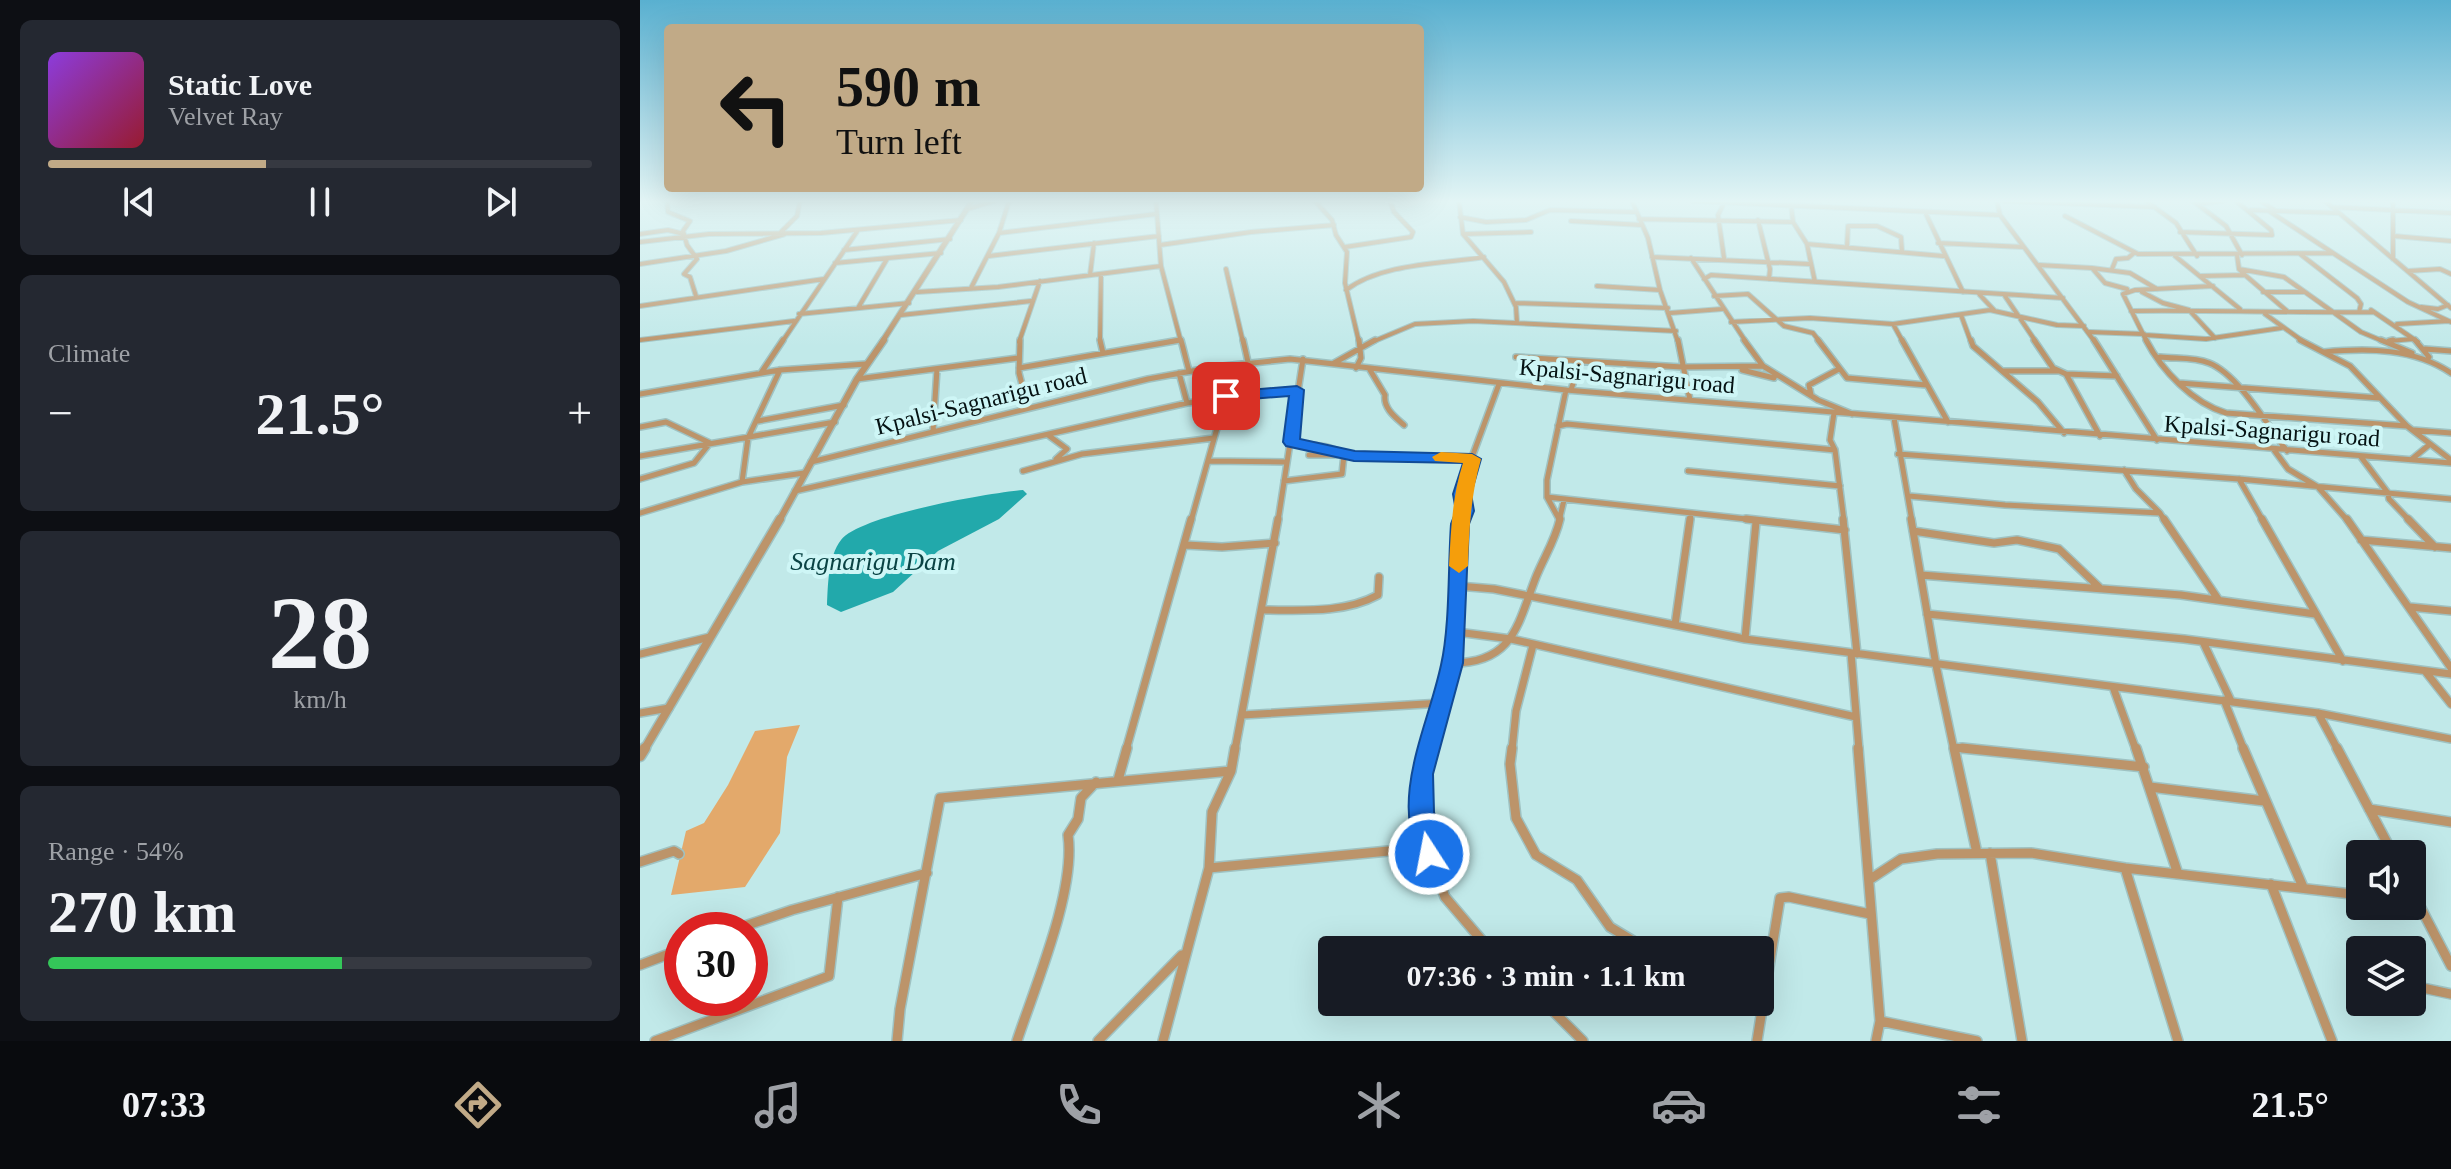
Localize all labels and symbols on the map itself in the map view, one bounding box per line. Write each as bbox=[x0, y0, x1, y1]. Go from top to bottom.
street label: Kpalsi-Sagnarigu road bbox=[1518, 354, 1736, 398]
street label: Kpalsi-Sagnarigu road bbox=[873, 362, 1089, 440]
pin bbox=[1192, 362, 1260, 430]
street label: Kpalsi-Sagnarigu road bbox=[2163, 410, 2381, 452]
water label: Sagnarigu Dam bbox=[790, 547, 956, 576]
position arrow bbox=[1387, 812, 1471, 896]
speed limit sign: 30 bbox=[664, 912, 768, 1016]

